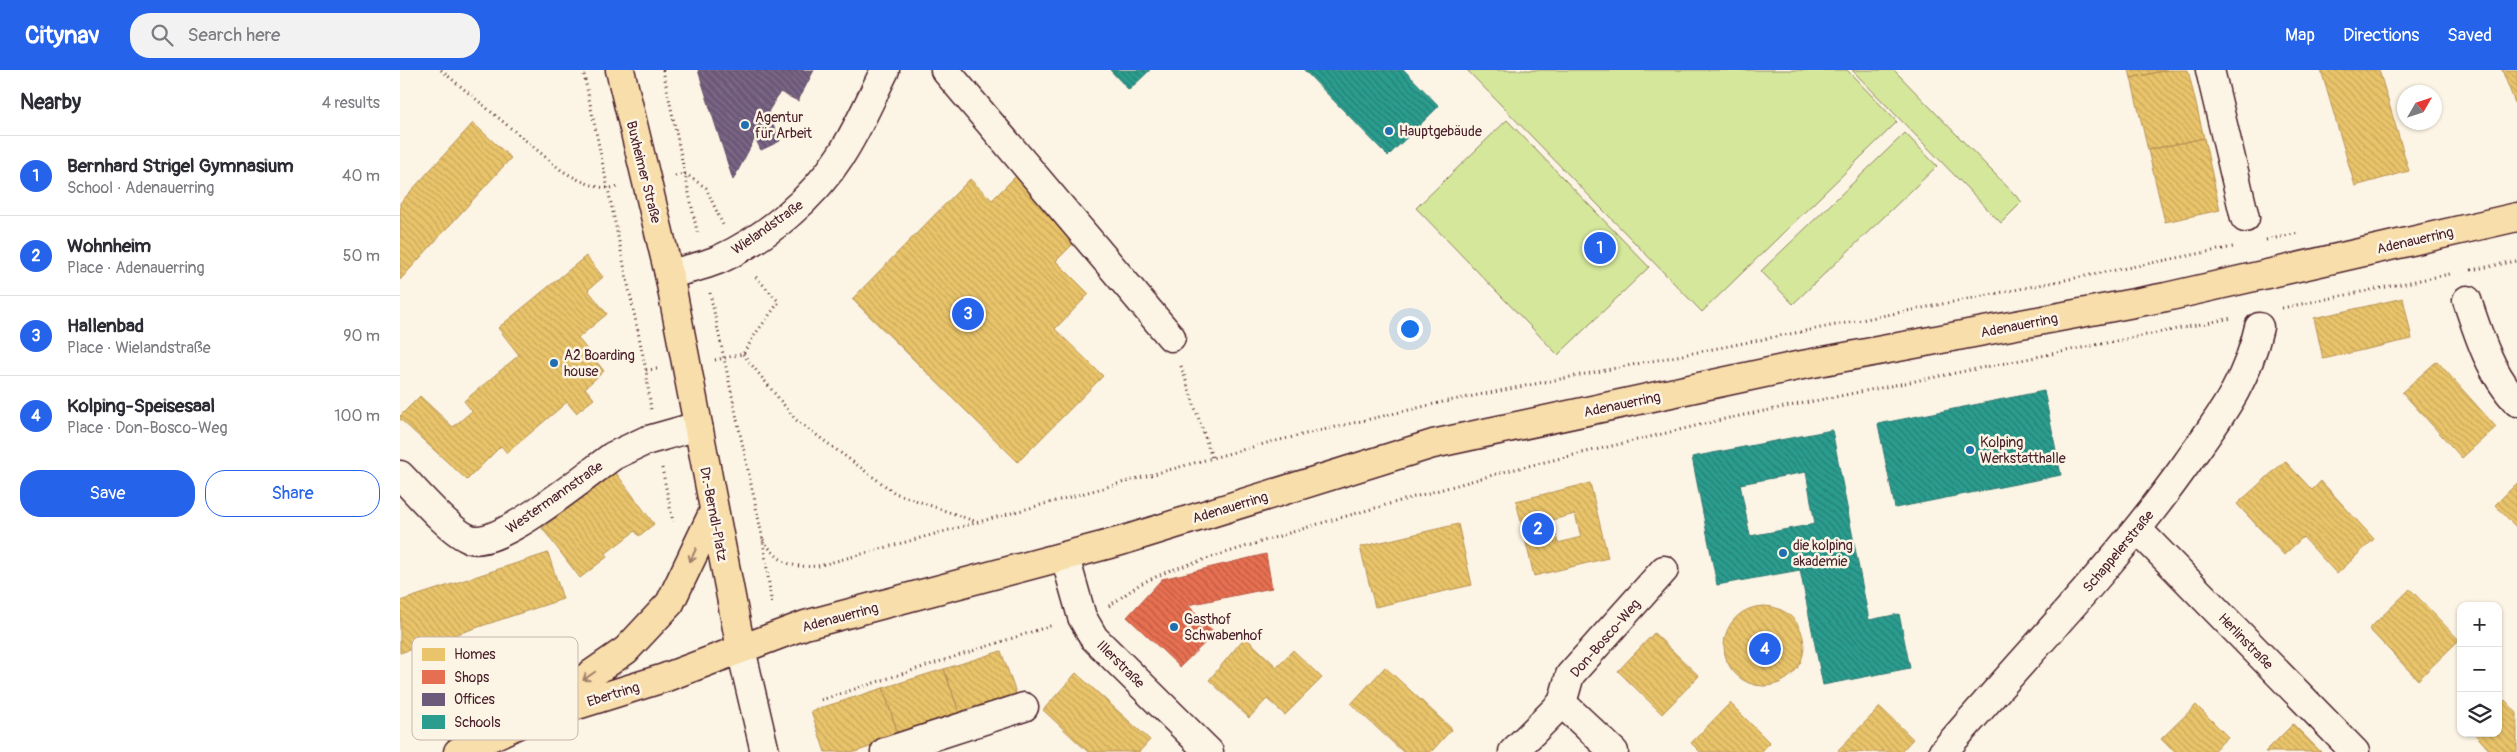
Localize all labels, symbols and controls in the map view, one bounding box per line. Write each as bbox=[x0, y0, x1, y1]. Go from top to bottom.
search box bbox=[130, 13, 480, 58]
text: Citynav bbox=[25, 21, 100, 50]
icon: search bbox=[148, 21, 176, 49]
text: Search here bbox=[188, 23, 280, 47]
text: Map bbox=[2285, 24, 2315, 47]
text: Directions bbox=[2343, 24, 2419, 47]
text: Saved bbox=[2447, 24, 2492, 47]
north arrow bbox=[2397, 85, 2442, 130]
text: Nearby bbox=[20, 89, 81, 116]
text: 4 results bbox=[322, 93, 380, 113]
place label: Agentur für Arbeit bbox=[755, 109, 812, 142]
street label: Buxheimer Straße bbox=[623, 119, 664, 225]
marker: Agentur für Arbeit bbox=[739, 119, 751, 131]
place label: Hauptgebäude bbox=[1399, 123, 1482, 140]
marker: Hauptgebäude bbox=[1383, 125, 1395, 137]
text: Bernhard Strigel Gymnasium bbox=[67, 154, 294, 178]
text: 1 bbox=[33, 166, 39, 186]
text: 40 m bbox=[342, 166, 380, 186]
text: School · Adenauerring bbox=[67, 178, 214, 198]
street label: Wielandstraße bbox=[728, 196, 806, 258]
street label: Adenauerring bbox=[2375, 223, 2455, 258]
pin: 1 bbox=[1584, 229, 1616, 267]
text: Wohnheim bbox=[67, 234, 151, 258]
text: 2 bbox=[32, 246, 40, 266]
text: 50 m bbox=[343, 246, 380, 266]
text: Place · Adenauerring bbox=[67, 258, 205, 278]
pin: 3 bbox=[952, 295, 984, 333]
street label: Adenauerring bbox=[1979, 310, 2059, 341]
text: Hallenbad bbox=[67, 314, 144, 338]
your location bbox=[1397, 316, 1423, 342]
text: 3 bbox=[32, 326, 40, 346]
text: 90 m bbox=[343, 326, 380, 346]
text: Place · Wielandstraße bbox=[67, 338, 211, 358]
place label: A2 Boarding house bbox=[564, 347, 635, 380]
marker: A2 Boarding house bbox=[548, 357, 560, 369]
street label: Adenauerring bbox=[1582, 388, 1662, 421]
text: Kolping-Speisesaal bbox=[67, 394, 215, 418]
text: 4 bbox=[31, 406, 41, 426]
text: 100 m bbox=[334, 406, 380, 426]
text: Place · Don-Bosco-Weg bbox=[67, 418, 227, 438]
place label: Kolping Werkstatthalle bbox=[1980, 434, 2066, 467]
marker: Kolping Werkstatthalle bbox=[1964, 444, 1976, 456]
street label: Westermannstraße bbox=[502, 458, 606, 537]
street label: Dr.-Berndl-Platz bbox=[696, 466, 731, 563]
button: Save bbox=[20, 470, 195, 517]
button: Share bbox=[205, 470, 380, 517]
street label: Adenauerring bbox=[1190, 488, 1270, 527]
street label: Schappelerstraße bbox=[2079, 507, 2158, 596]
pin: 2 bbox=[1522, 510, 1554, 548]
place label: die kolping akademie bbox=[1793, 537, 1853, 570]
one-way arrow bbox=[687, 547, 697, 562]
marker: die kolping akademie bbox=[1777, 547, 1789, 559]
street label: Don-Bosco-Weg bbox=[1567, 596, 1644, 681]
street label: Adenauerring bbox=[800, 599, 880, 636]
map controls bbox=[2457, 602, 2502, 737]
button: + bbox=[2457, 602, 2502, 647]
street label: Herlinstraße bbox=[2215, 610, 2277, 673]
place label: Gasthof Schwabenhof bbox=[1184, 611, 1263, 644]
marker: Gasthof Schwabenhof bbox=[1168, 621, 1180, 633]
pin: 4 bbox=[1749, 630, 1781, 668]
legend bbox=[412, 637, 578, 740]
street label: Illerstraße bbox=[1093, 637, 1148, 692]
text: Homes bbox=[454, 646, 496, 663]
button: − bbox=[2457, 647, 2502, 692]
text: Shops bbox=[454, 669, 490, 686]
one-way arrow bbox=[582, 671, 596, 681]
street label: Ebertring bbox=[585, 678, 641, 711]
text: Offices bbox=[454, 691, 496, 708]
button: layers bbox=[2457, 692, 2502, 737]
text: Schools bbox=[454, 714, 501, 731]

